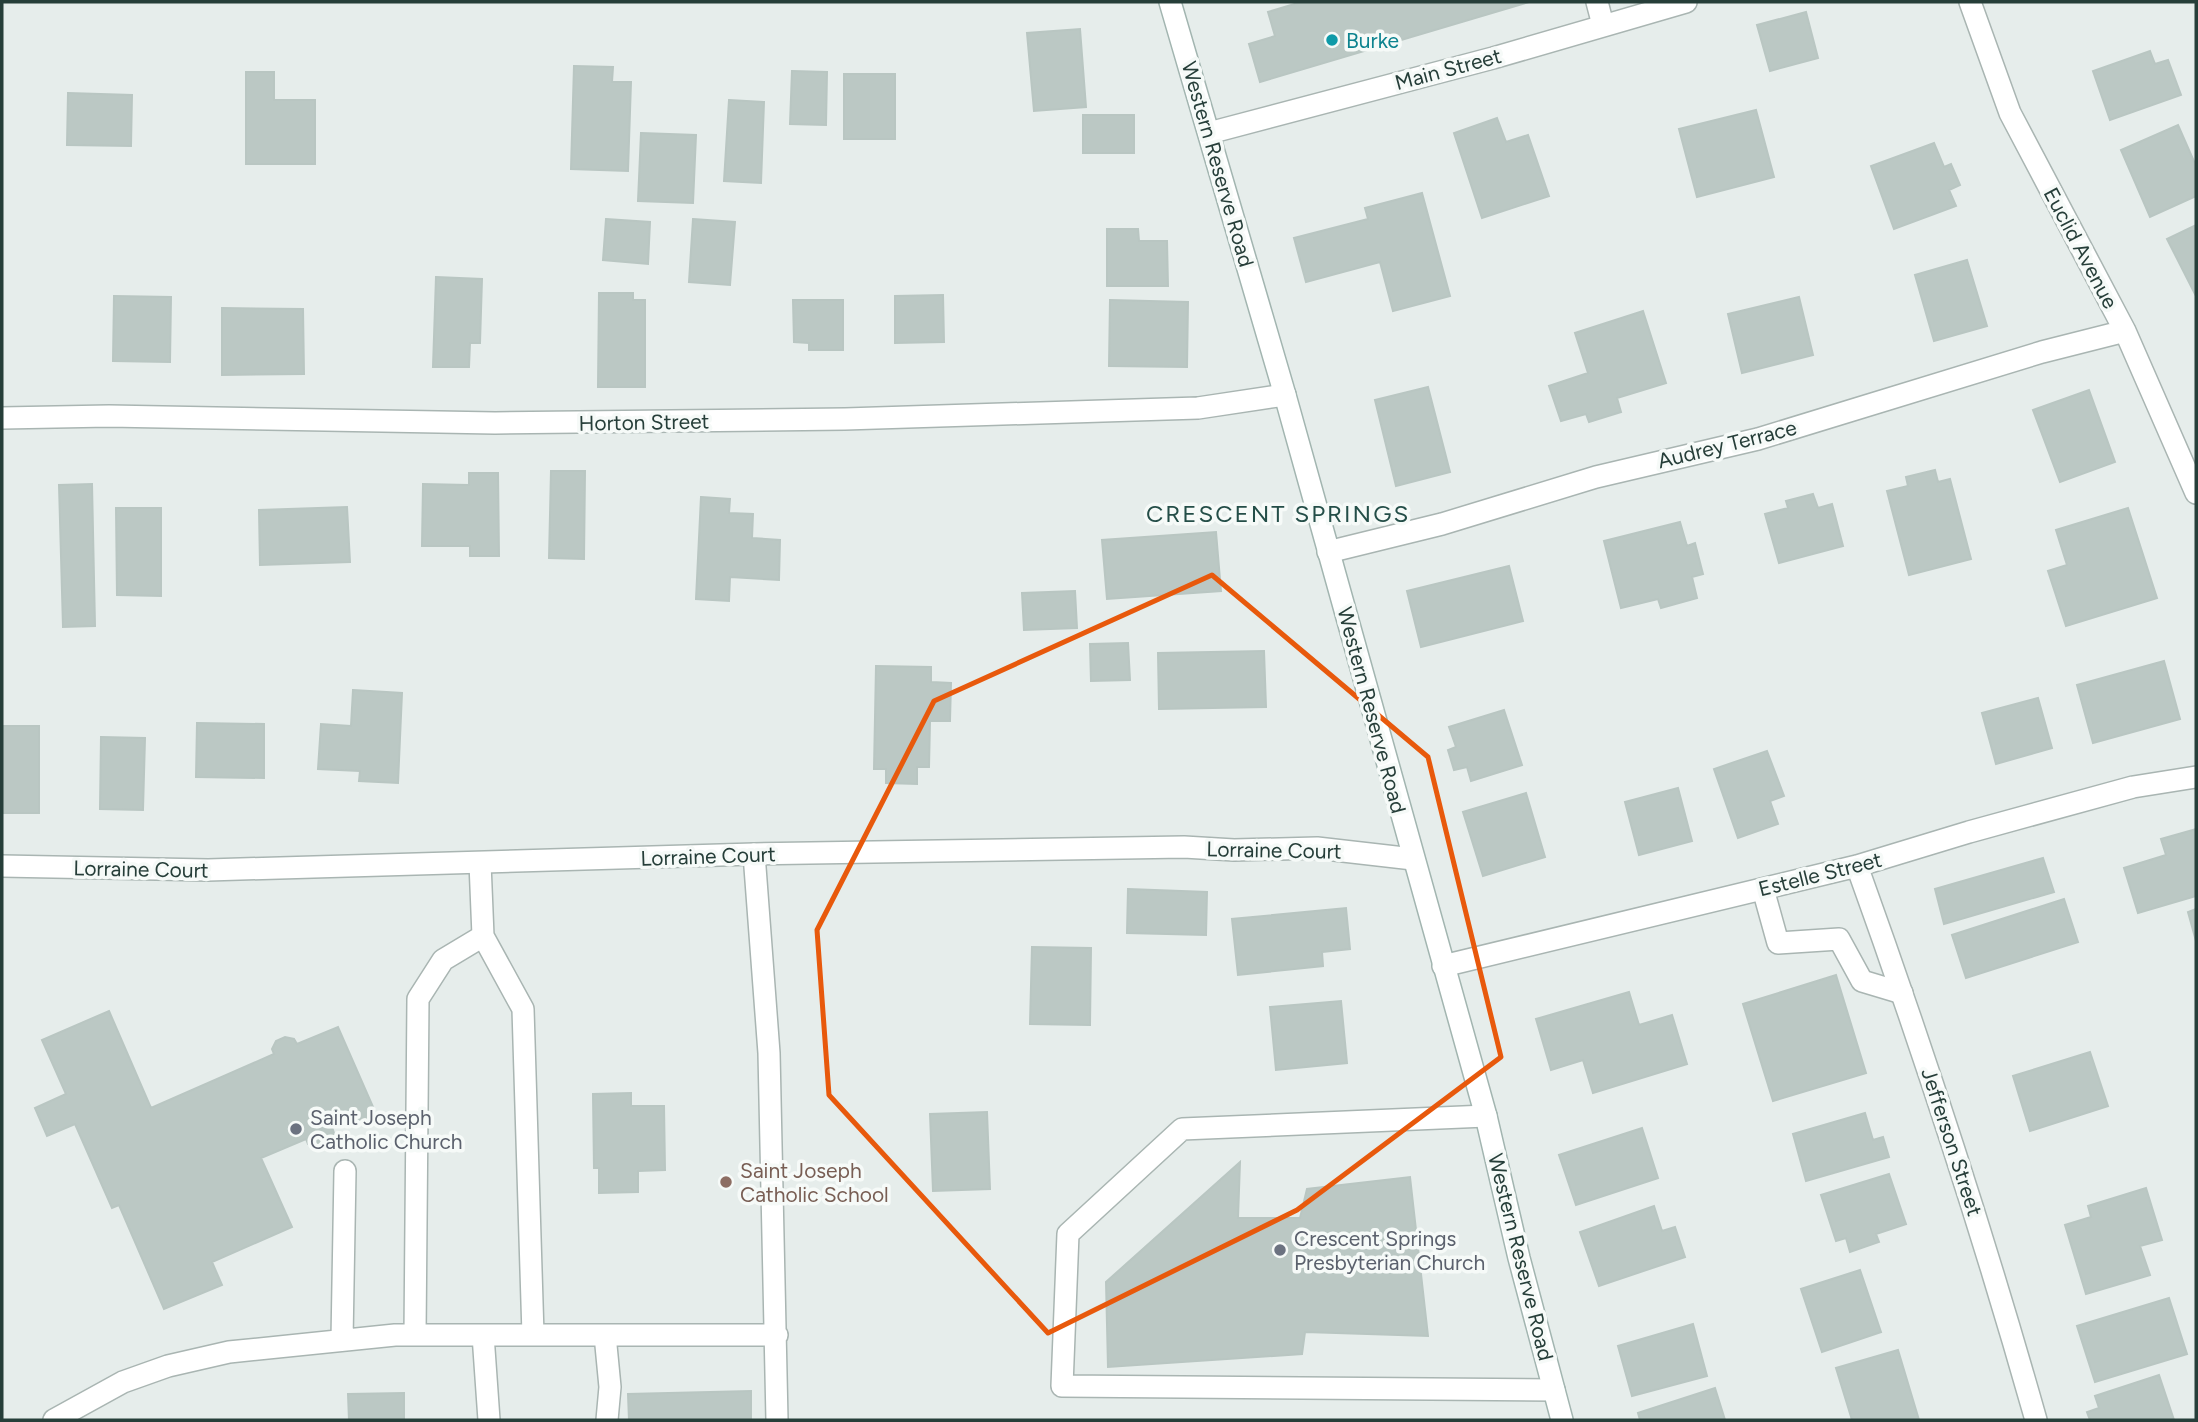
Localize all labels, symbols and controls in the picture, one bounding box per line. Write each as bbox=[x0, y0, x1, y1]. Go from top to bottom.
place label: Burke bbox=[1346, 28, 1399, 53]
marker: Burke bbox=[1324, 32, 1340, 48]
street label: Main Street bbox=[1392, 43, 1504, 95]
street label: Western Reserve Road bbox=[1177, 58, 1259, 270]
street label: Euclid Avenue bbox=[2039, 183, 2123, 313]
street label: Horton Street bbox=[578, 408, 710, 436]
street label: Audrey Terrace bbox=[1655, 415, 1799, 473]
district label: CRESCENT SPRINGS bbox=[1146, 499, 1410, 528]
street label: Western Reserve Road bbox=[1332, 604, 1412, 816]
street label: Lorraine Court bbox=[1206, 836, 1342, 864]
street label: Lorraine Court bbox=[640, 841, 776, 871]
street label: Estelle Street bbox=[1756, 847, 1884, 901]
street label: Lorraine Court bbox=[73, 855, 209, 883]
street label: Jefferson Street bbox=[1916, 1065, 1988, 1219]
place label: Saint Joseph Catholic Church bbox=[310, 1105, 462, 1154]
marker: Saint Joseph Catholic Church bbox=[288, 1121, 304, 1137]
street label: Western Reserve Road bbox=[1483, 1151, 1559, 1363]
place label: Saint Joseph Catholic School bbox=[740, 1158, 889, 1207]
marker: Saint Joseph Catholic School bbox=[718, 1174, 734, 1190]
place label: Crescent Springs Presbyterian Church bbox=[1294, 1226, 1485, 1275]
marker: Crescent Springs Presbyterian Church bbox=[1272, 1242, 1288, 1258]

